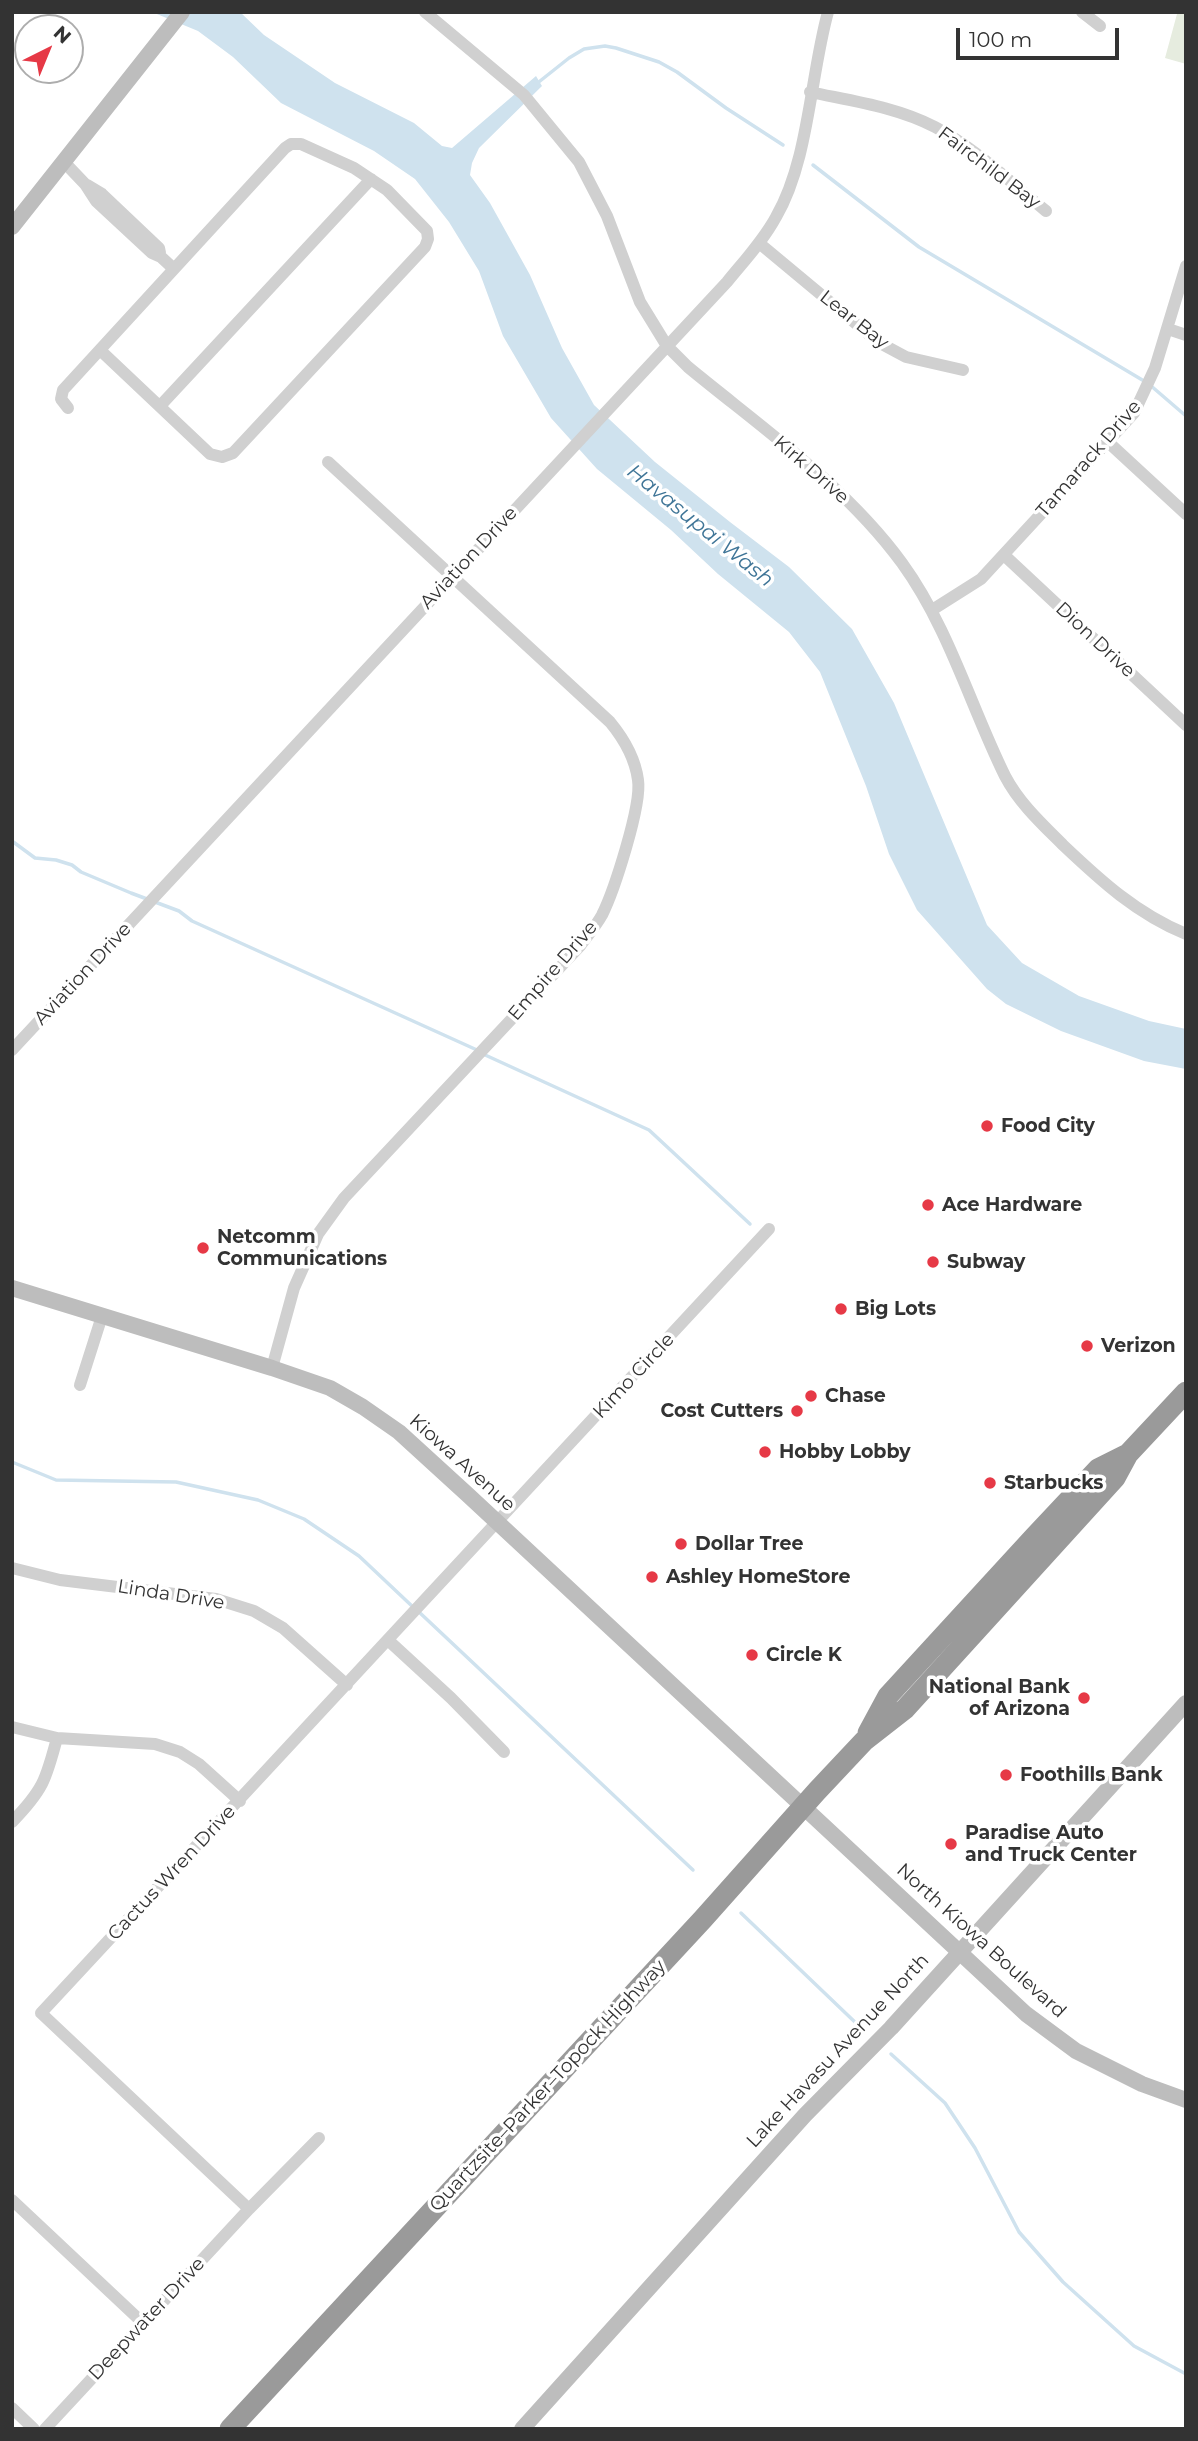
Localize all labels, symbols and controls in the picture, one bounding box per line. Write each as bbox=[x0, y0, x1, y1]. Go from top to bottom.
north arrow bbox=[14, 14, 84, 84]
scale bar bbox=[960, 14, 1123, 58]
text: N bbox=[49, 21, 76, 48]
text: 100 m bbox=[969, 27, 1032, 52]
street label: Fairchild Bay bbox=[933, 122, 1045, 214]
street label: Lear Bay bbox=[815, 286, 893, 354]
street label: Tamarack Drive bbox=[1032, 396, 1146, 522]
street label: Kirk Drive bbox=[769, 431, 853, 509]
water label: Havasupai Wash bbox=[622, 459, 778, 593]
street label: Aviation Drive bbox=[416, 502, 522, 614]
street label: Dion Drive bbox=[1051, 597, 1139, 683]
street label: Empire Drive bbox=[504, 917, 602, 1025]
street label: Aviation Drive bbox=[30, 918, 136, 1030]
place label: Food City bbox=[1001, 1115, 1095, 1137]
marker: Food City bbox=[979, 1118, 995, 1134]
place label: Ace Hardware bbox=[942, 1194, 1082, 1216]
marker: Ace Hardware bbox=[920, 1197, 936, 1213]
place label: Netcomm Communications bbox=[217, 1226, 387, 1270]
marker: Netcomm Communications bbox=[195, 1240, 211, 1256]
place label: Subway bbox=[947, 1251, 1025, 1273]
marker: Subway bbox=[925, 1254, 941, 1270]
place label: Big Lots bbox=[855, 1298, 936, 1320]
marker: Big Lots bbox=[833, 1301, 849, 1317]
street label: Kimo Circle bbox=[589, 1328, 679, 1424]
place label: Verizon bbox=[1101, 1335, 1176, 1357]
marker: Verizon bbox=[1079, 1338, 1095, 1354]
place label: Chase bbox=[825, 1385, 886, 1407]
marker: Chase bbox=[803, 1388, 819, 1404]
place label: Cost Cutters bbox=[661, 1400, 783, 1422]
marker: Cost Cutters bbox=[789, 1403, 805, 1419]
street label: Kiowa Avenue bbox=[404, 1410, 520, 1516]
place label: Hobby Lobby bbox=[779, 1441, 911, 1463]
marker: Hobby Lobby bbox=[757, 1444, 773, 1460]
place label: Starbucks bbox=[1004, 1472, 1103, 1494]
marker: Starbucks bbox=[982, 1475, 998, 1491]
place label: Dollar Tree bbox=[695, 1533, 803, 1555]
marker: Dollar Tree bbox=[673, 1536, 689, 1552]
place label: Ashley HomeStore bbox=[666, 1566, 850, 1588]
marker: Ashley HomeStore bbox=[644, 1569, 660, 1585]
street label: Linda Drive bbox=[116, 1575, 226, 1615]
place label: Circle K bbox=[766, 1644, 842, 1666]
marker: Circle K bbox=[744, 1647, 760, 1663]
place label: National Bank of Arizona bbox=[929, 1676, 1070, 1720]
marker: National Bank of Arizona bbox=[1076, 1690, 1092, 1706]
place label: Foothills Bank bbox=[1020, 1764, 1163, 1786]
marker: Foothills Bank bbox=[998, 1767, 1014, 1783]
street label: Cactus Wren Drive bbox=[103, 1801, 241, 1945]
place label: Paradise Auto and Truck Center bbox=[965, 1822, 1137, 1866]
marker: Paradise Auto and Truck Center bbox=[943, 1836, 959, 1852]
street label: North Kiowa Boulevard bbox=[891, 1859, 1071, 2023]
street label: Lake Havasu Avenue North bbox=[742, 1949, 934, 2153]
street label: Quartzsite–Parker–Topock Highway bbox=[425, 1955, 671, 2217]
street label: Deepwater Drive bbox=[84, 2253, 210, 2385]

